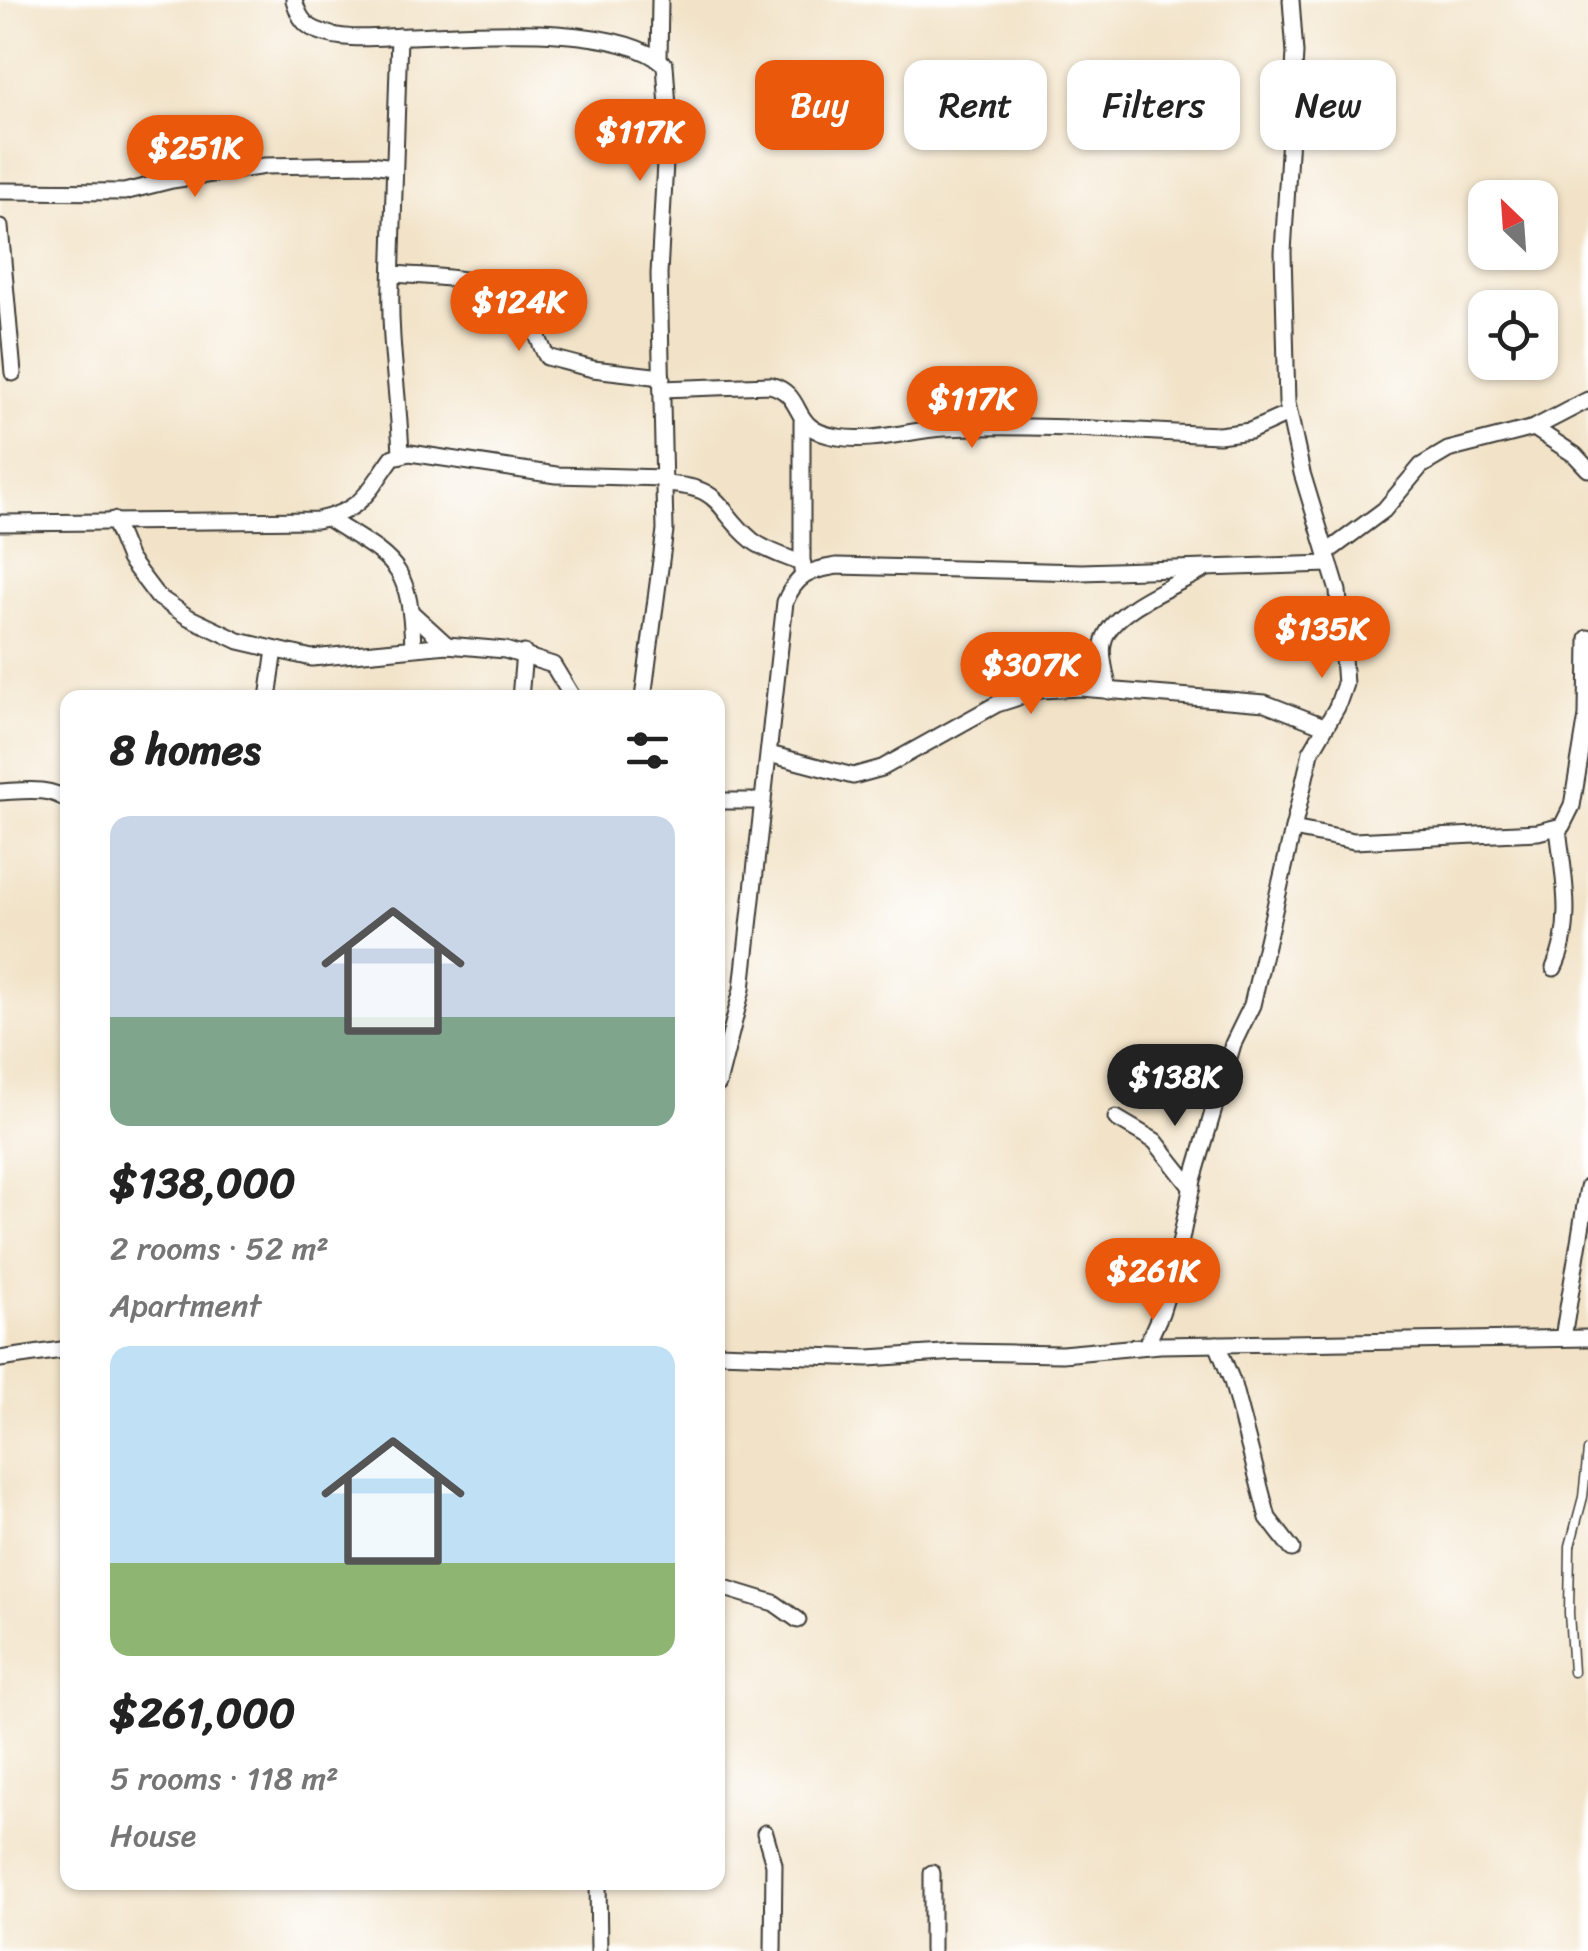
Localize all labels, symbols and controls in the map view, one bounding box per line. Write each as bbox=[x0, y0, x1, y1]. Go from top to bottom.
chip: Buy bbox=[755, 60, 884, 150]
chip: Rent bbox=[904, 60, 1047, 150]
chip: Filters bbox=[1067, 60, 1240, 150]
chip: New bbox=[1260, 60, 1396, 150]
pin: $117K bbox=[570, 99, 710, 184]
text: $117K bbox=[597, 103, 683, 160]
pin: $251K bbox=[125, 115, 265, 200]
text: $251K bbox=[149, 119, 241, 176]
north arrow bbox=[1468, 180, 1558, 270]
map controls bbox=[1468, 180, 1558, 380]
pin: $124K bbox=[449, 269, 589, 354]
text: $124K bbox=[472, 273, 566, 330]
button: locate bbox=[1468, 290, 1558, 380]
pin: $117K bbox=[902, 366, 1042, 451]
text: $117K bbox=[929, 370, 1015, 427]
pin: $135K bbox=[1252, 596, 1392, 681]
text: $135K bbox=[1276, 600, 1368, 657]
pin: $307K bbox=[961, 632, 1101, 717]
text: $307K bbox=[982, 636, 1080, 693]
text: 8 homes bbox=[110, 713, 261, 787]
icon: filters bbox=[620, 723, 675, 778]
icon: home bbox=[303, 881, 483, 1061]
pin: $138K bbox=[1105, 1044, 1245, 1129]
text: $138K bbox=[1129, 1048, 1221, 1105]
text: $138,000 bbox=[110, 1146, 296, 1220]
text: 2 rooms · 52 m² bbox=[110, 1220, 329, 1277]
pin: $261K bbox=[1083, 1238, 1223, 1323]
text: $261K bbox=[1107, 1242, 1199, 1299]
text: Apartment bbox=[110, 1277, 261, 1334]
icon: home bbox=[303, 1411, 483, 1591]
text: $261,000 bbox=[110, 1676, 295, 1750]
text: 5 rooms · 118 m² bbox=[110, 1750, 339, 1807]
text: House bbox=[110, 1807, 196, 1864]

